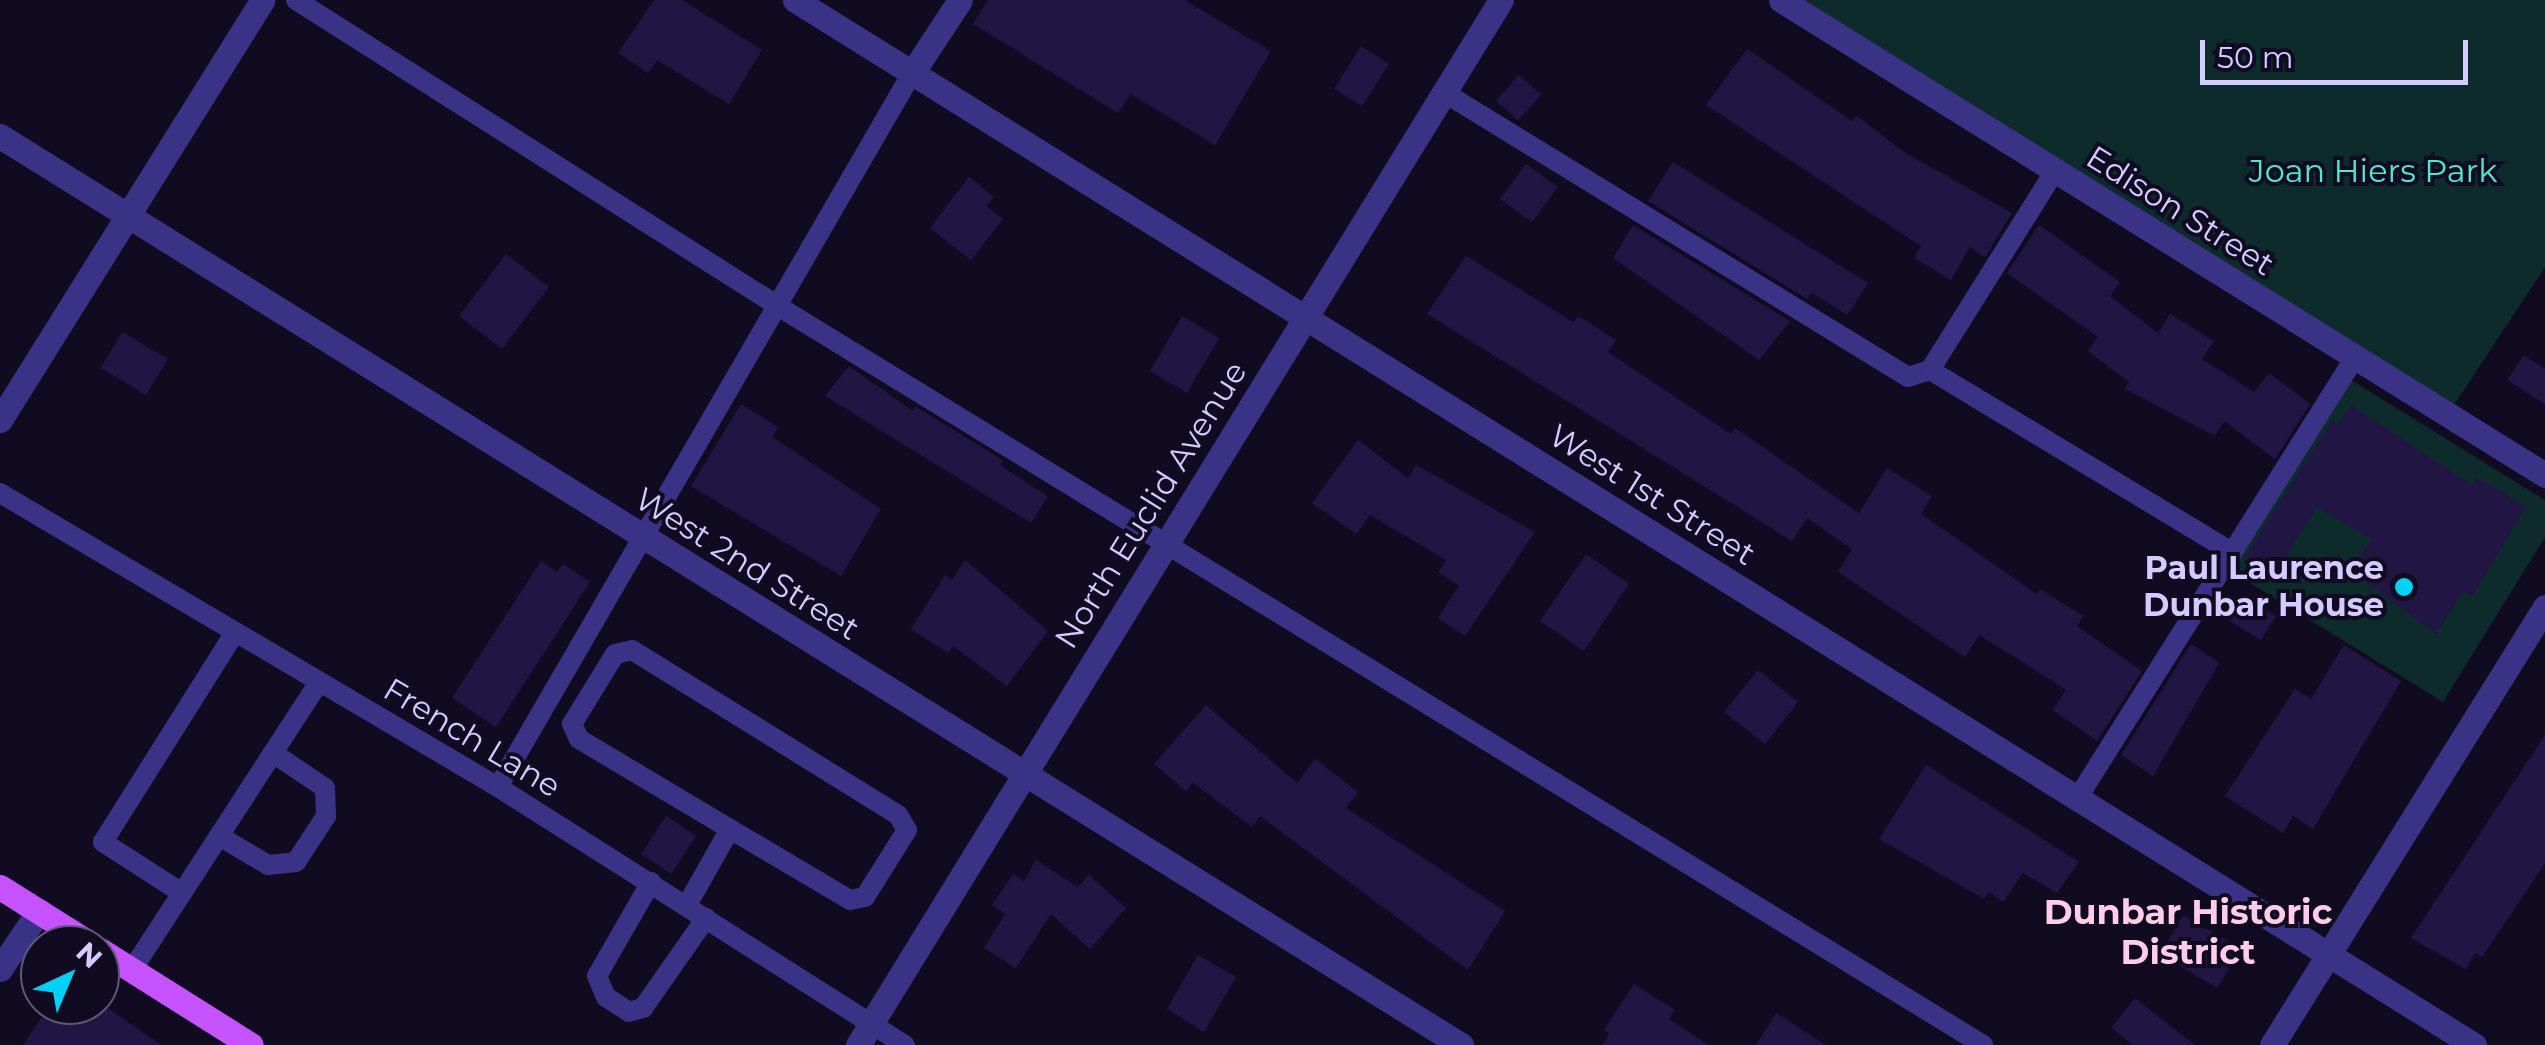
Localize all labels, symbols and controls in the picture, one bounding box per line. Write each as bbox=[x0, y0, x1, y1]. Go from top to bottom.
scale bar bbox=[2205, 20, 2472, 82]
text: 50 m bbox=[2217, 39, 2294, 76]
street label: Edison Street bbox=[2079, 138, 2281, 284]
park label: Joan Hiers Park bbox=[2249, 152, 2497, 190]
street label: North Euclid Avenue bbox=[1047, 355, 1255, 655]
street label: West 1st Street bbox=[1542, 416, 1762, 574]
street label: West 2nd Street bbox=[628, 480, 866, 648]
place label: Paul Laurence Dunbar House bbox=[2143, 550, 2384, 625]
marker: Paul Laurence Dunbar House bbox=[2393, 576, 2415, 598]
street label: French Lane bbox=[376, 670, 568, 806]
district label: Dunbar Historic District bbox=[2044, 891, 2332, 973]
north arrow bbox=[20, 925, 120, 1025]
text: N bbox=[70, 935, 109, 975]

